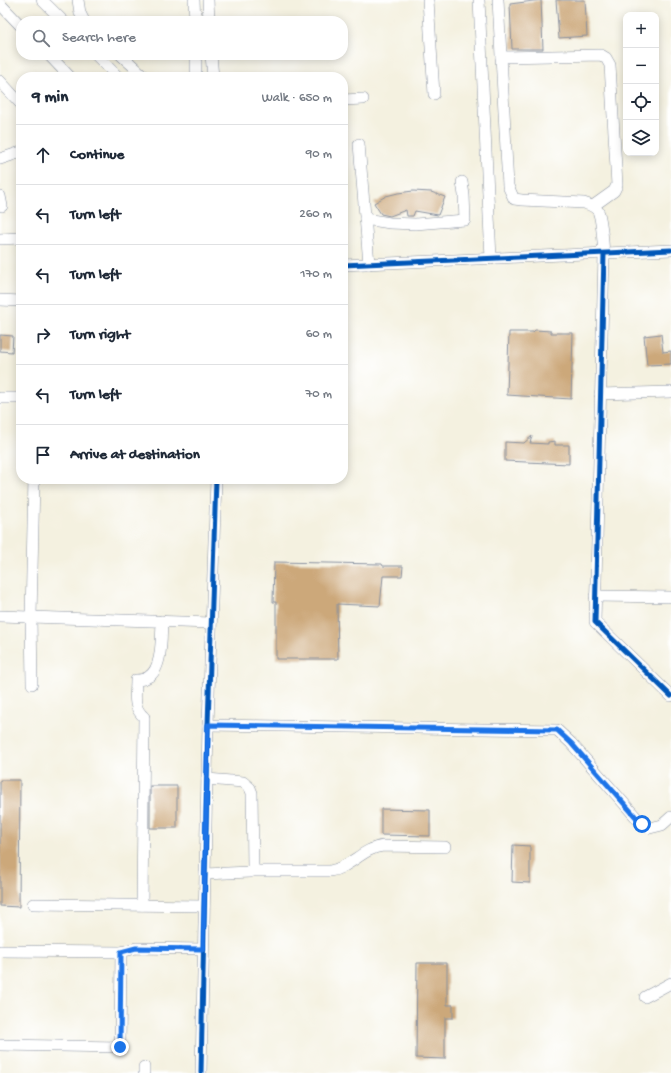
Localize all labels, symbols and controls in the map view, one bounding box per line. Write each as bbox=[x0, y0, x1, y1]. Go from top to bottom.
map controls bbox=[623, 12, 659, 156]
button: + bbox=[623, 12, 659, 48]
search box bbox=[16, 16, 348, 60]
icon: search bbox=[30, 27, 52, 49]
text: Search here bbox=[62, 29, 136, 47]
button: − bbox=[623, 48, 659, 84]
button: locate bbox=[623, 84, 659, 120]
text: 9 min bbox=[32, 88, 68, 108]
text: Walk · 650 m bbox=[262, 91, 332, 106]
button: layers bbox=[623, 120, 659, 156]
icon: ahead bbox=[32, 144, 54, 166]
text: Continue bbox=[70, 146, 124, 164]
text: 90 m bbox=[306, 147, 332, 162]
icon: left bbox=[32, 204, 54, 226]
text: Turn left bbox=[70, 206, 121, 224]
text: 260 m bbox=[299, 207, 332, 222]
icon: left bbox=[32, 264, 54, 286]
text: Turn left bbox=[70, 266, 121, 284]
text: 170 m bbox=[300, 267, 332, 282]
icon: right bbox=[32, 324, 54, 346]
text: Turn right bbox=[70, 326, 130, 344]
text: 60 m bbox=[306, 327, 332, 342]
icon: left bbox=[32, 384, 54, 406]
text: Turn left bbox=[70, 386, 121, 404]
text: 70 m bbox=[306, 387, 332, 402]
icon: arrive bbox=[32, 444, 54, 466]
text: Arrive at destination bbox=[70, 446, 200, 464]
route start bbox=[633, 815, 651, 833]
route end bbox=[111, 1038, 129, 1056]

